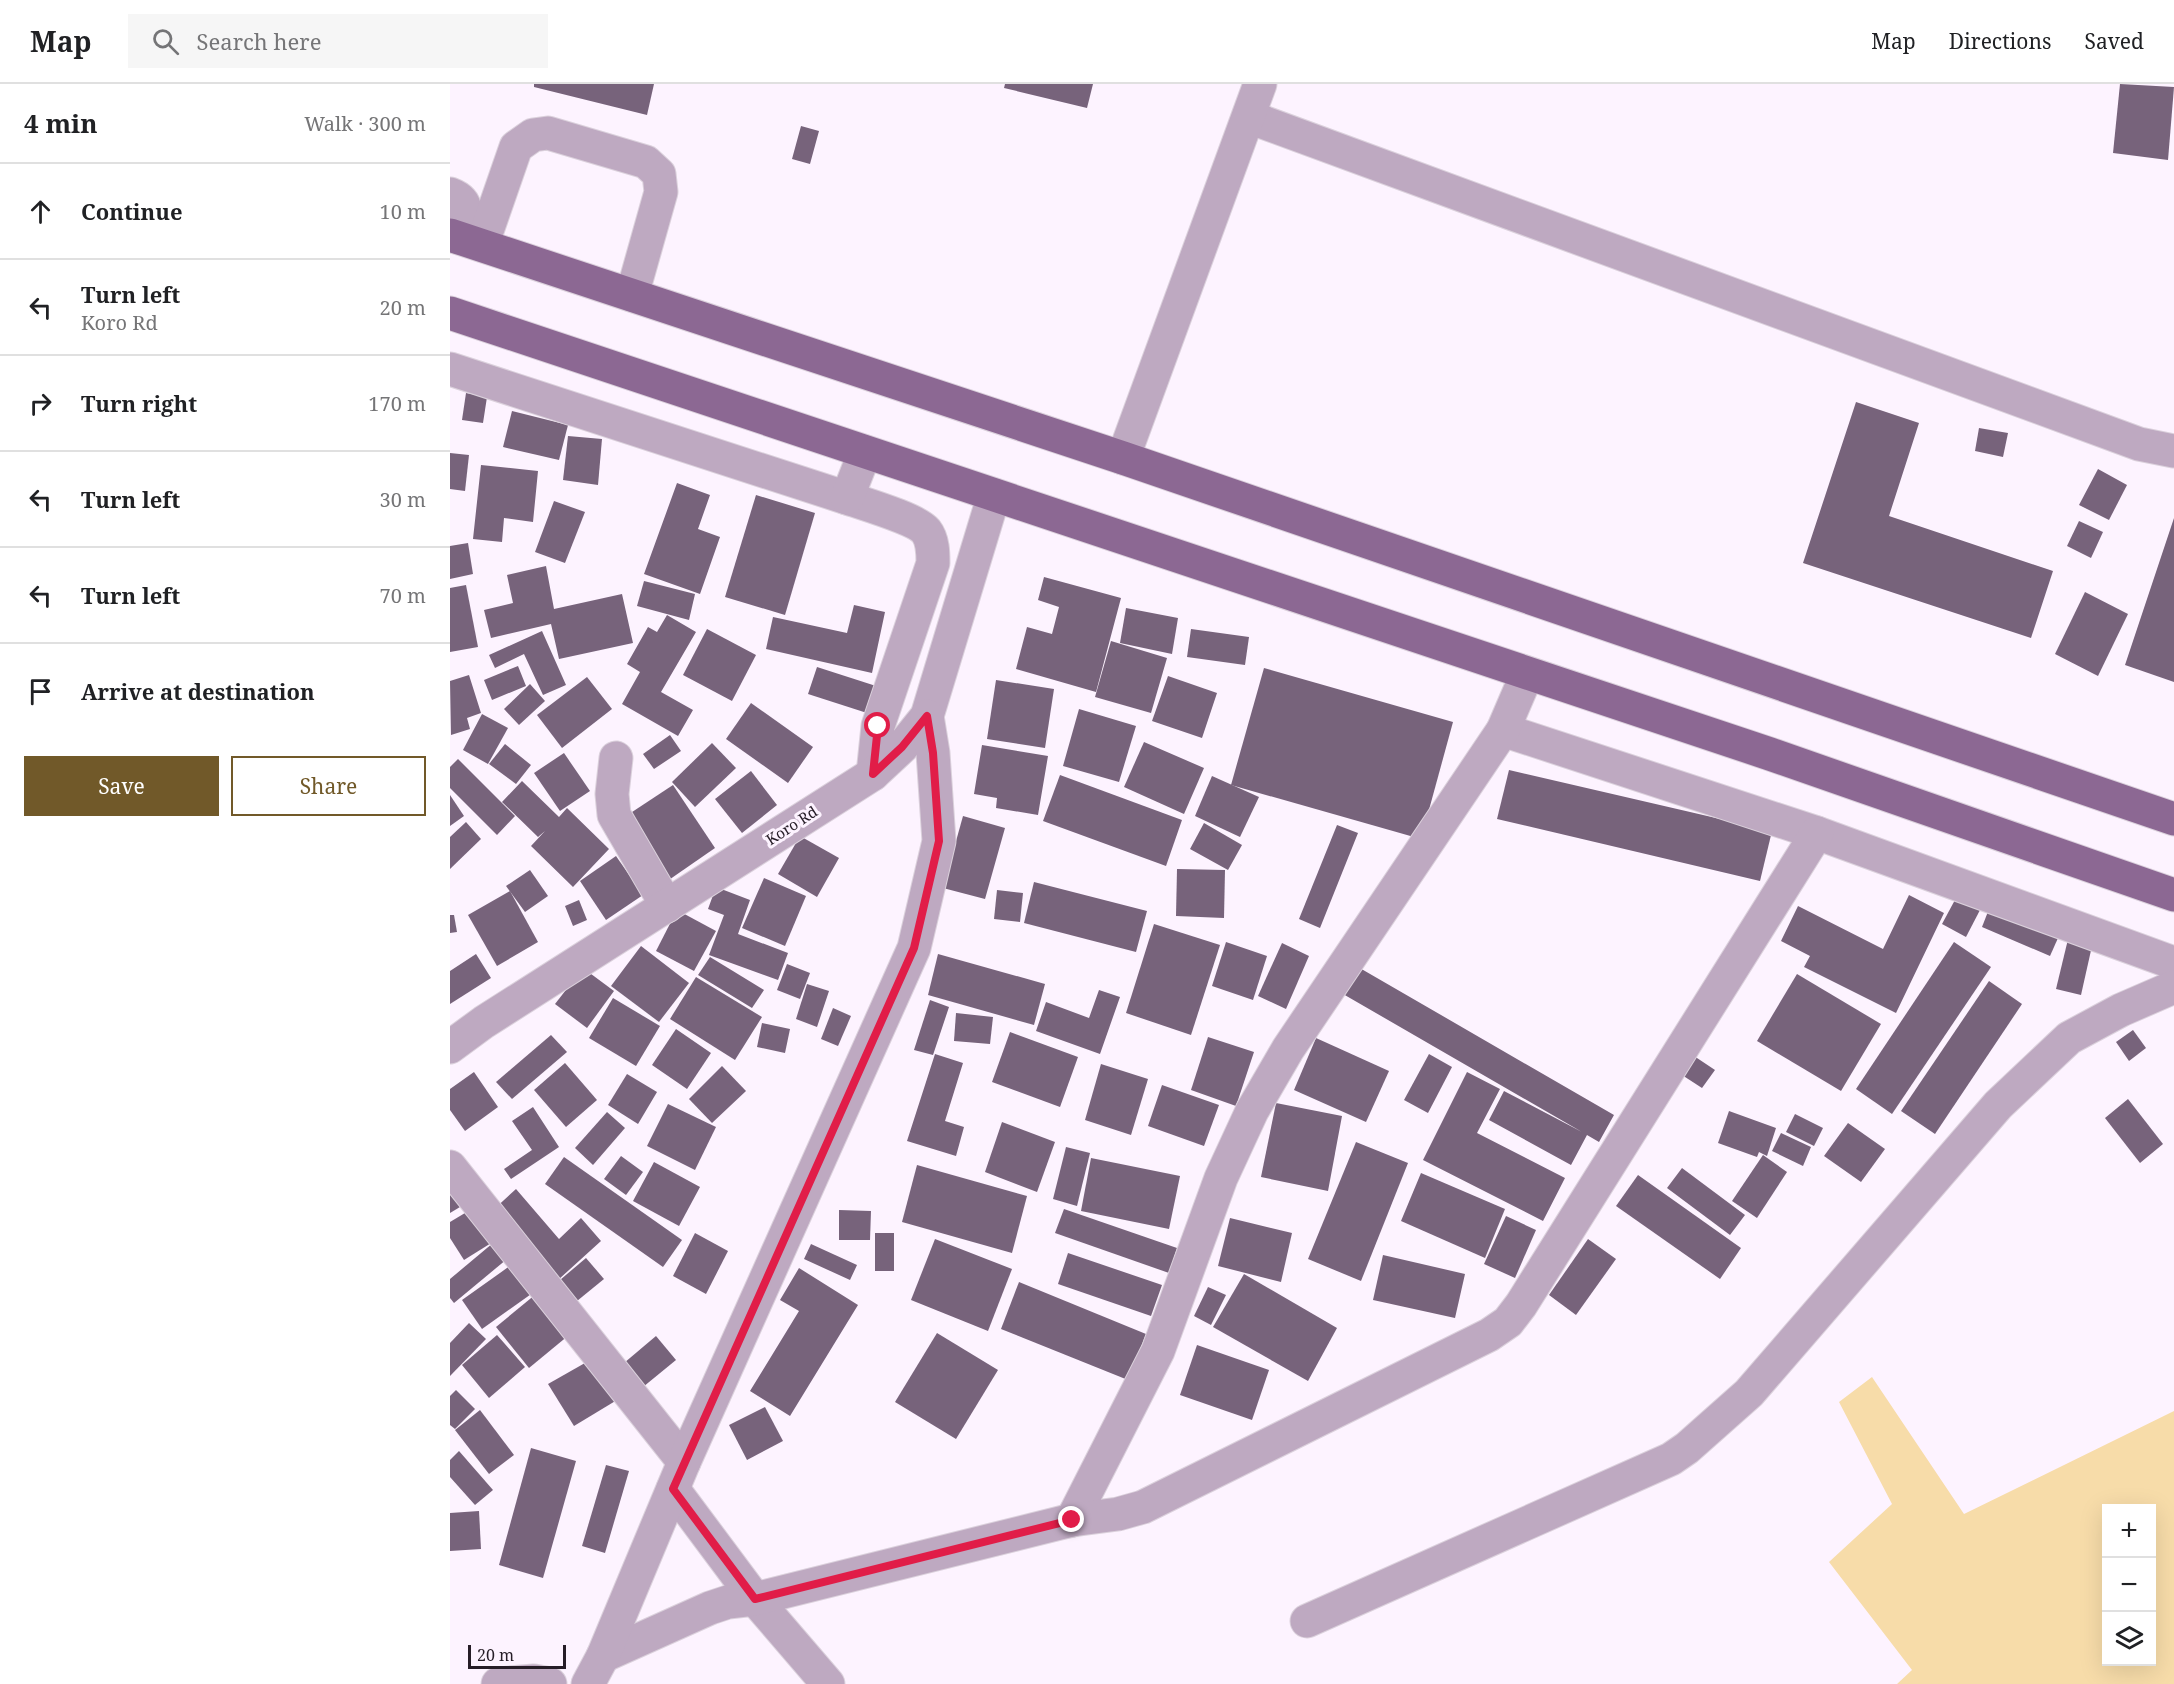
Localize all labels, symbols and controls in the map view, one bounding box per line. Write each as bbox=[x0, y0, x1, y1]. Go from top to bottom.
search box bbox=[128, 14, 548, 68]
text: Map bbox=[30, 22, 92, 60]
icon: search bbox=[149, 25, 182, 58]
text: Search here bbox=[197, 26, 321, 56]
text: Map bbox=[1871, 27, 1916, 55]
text: Directions bbox=[1949, 27, 2051, 55]
text: Saved bbox=[2084, 27, 2144, 55]
text: 4 min bbox=[24, 105, 98, 141]
text: Walk · 300 m bbox=[304, 110, 426, 137]
icon: ahead bbox=[24, 195, 57, 228]
text: Continue bbox=[81, 196, 183, 226]
text: 10 m bbox=[380, 198, 426, 225]
text: Turn left bbox=[81, 279, 180, 309]
icon: left bbox=[24, 291, 57, 324]
text: 20 m bbox=[380, 294, 426, 321]
text: Koro Rd bbox=[81, 309, 158, 336]
icon: right bbox=[24, 387, 57, 420]
text: Turn right bbox=[81, 388, 197, 418]
text: 170 m bbox=[368, 390, 426, 417]
icon: left bbox=[24, 483, 57, 516]
text: Turn left bbox=[81, 484, 180, 514]
text: 30 m bbox=[380, 486, 426, 513]
icon: left bbox=[24, 579, 57, 612]
text: Turn left bbox=[81, 580, 180, 610]
text: 70 m bbox=[380, 582, 426, 609]
icon: arrive bbox=[24, 675, 57, 708]
text: Arrive at destination bbox=[81, 676, 315, 706]
route start bbox=[864, 712, 890, 738]
button: Save bbox=[24, 756, 219, 816]
button: Share bbox=[231, 756, 426, 816]
street label: Koro Rd bbox=[762, 801, 821, 849]
map controls bbox=[2102, 1504, 2156, 1666]
button: + bbox=[2102, 1504, 2156, 1558]
route end bbox=[1058, 1506, 1084, 1532]
button: − bbox=[2102, 1558, 2156, 1612]
button: layers bbox=[2102, 1612, 2156, 1666]
scale bar bbox=[468, 1642, 566, 1670]
text: 20 m bbox=[477, 1644, 514, 1666]

